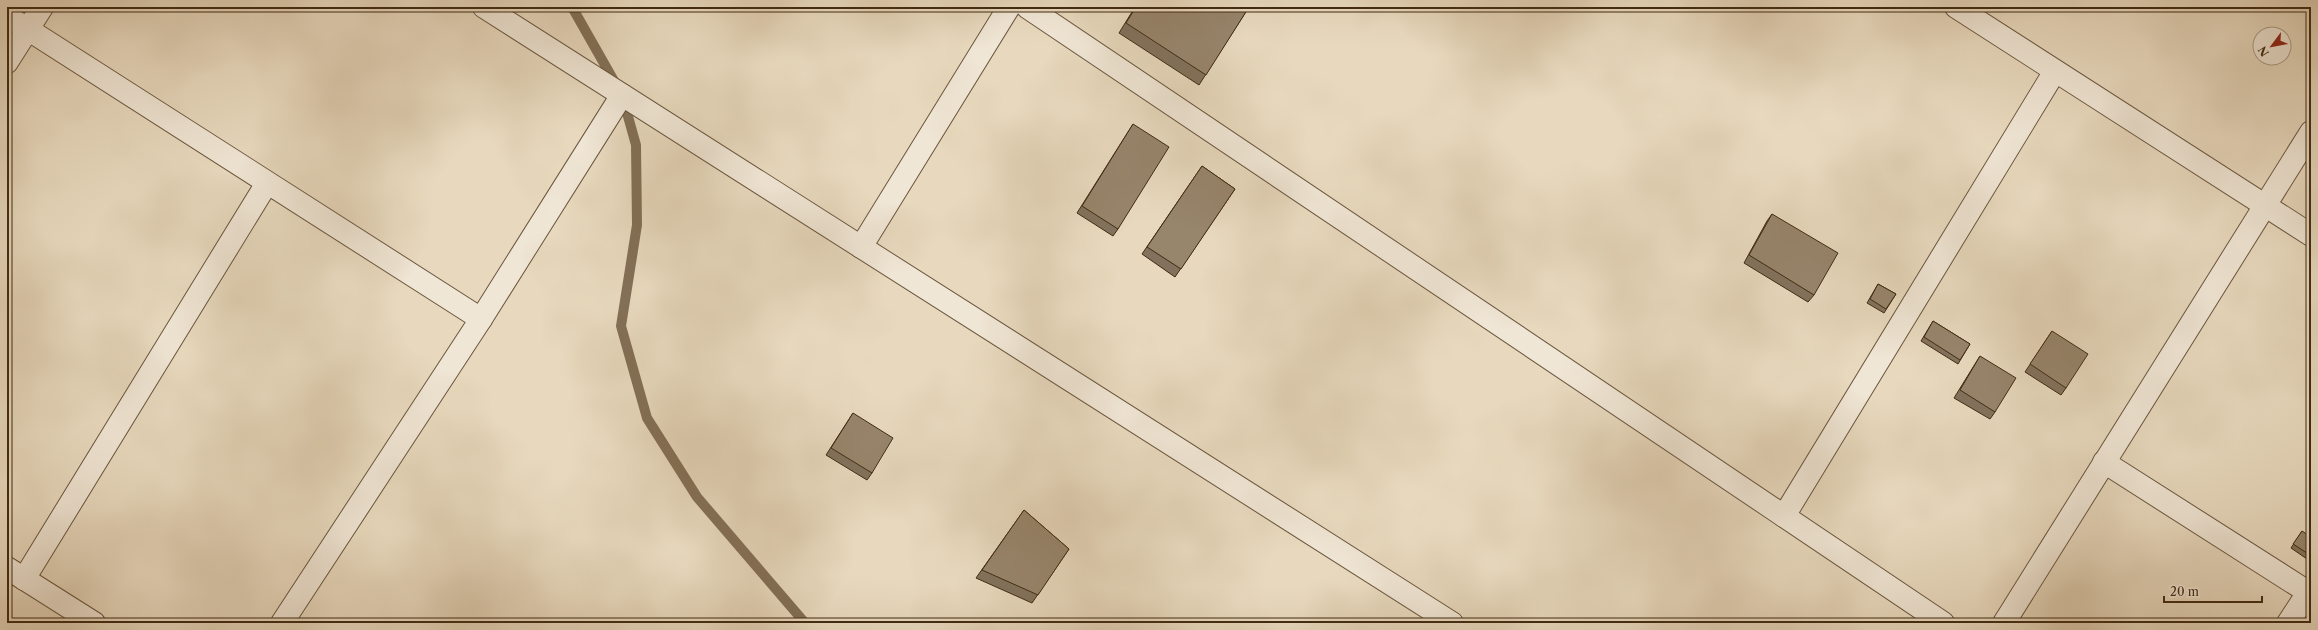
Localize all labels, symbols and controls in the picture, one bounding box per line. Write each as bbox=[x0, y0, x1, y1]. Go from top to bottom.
north arrow bbox=[2252, 26, 2292, 66]
text: N bbox=[2255, 43, 2272, 59]
scale bar bbox=[2164, 578, 2262, 604]
text: 20 m bbox=[2170, 584, 2199, 599]

